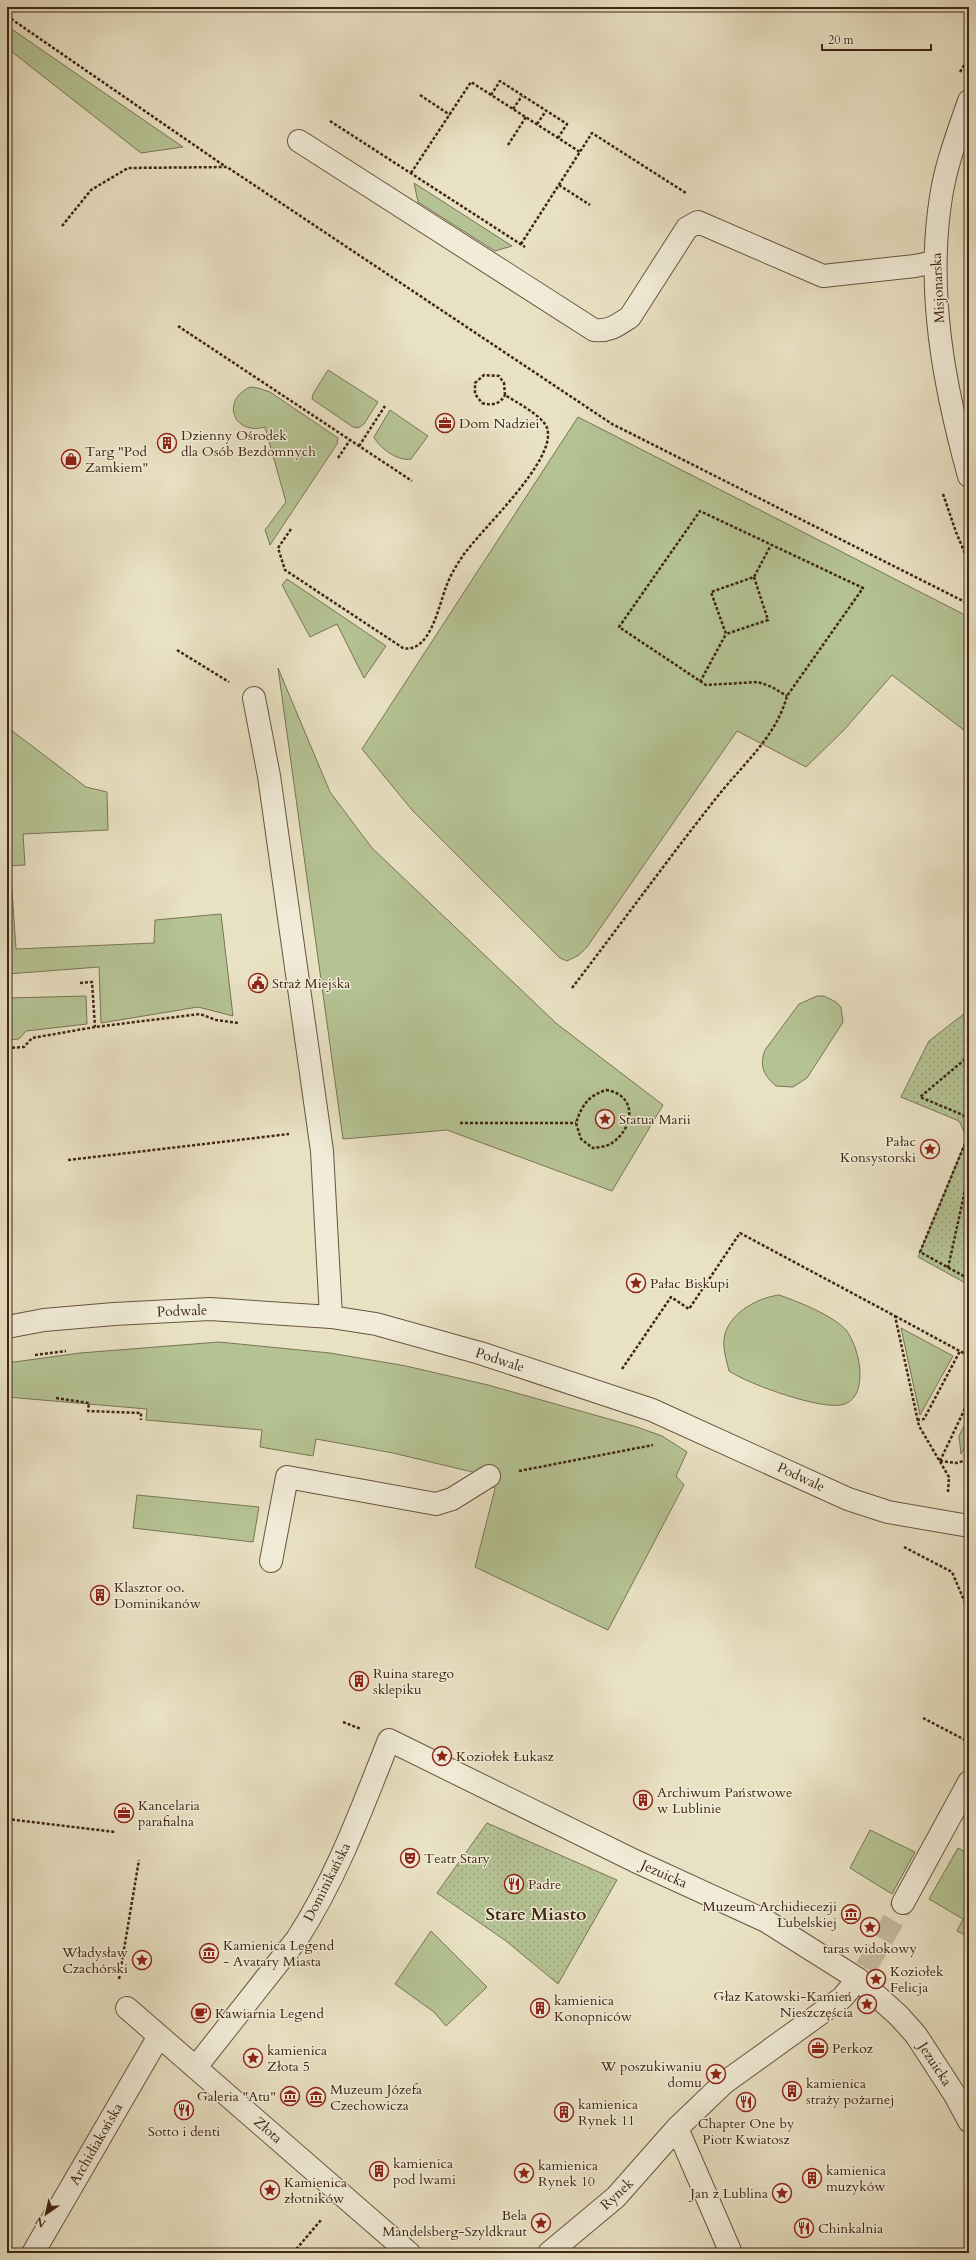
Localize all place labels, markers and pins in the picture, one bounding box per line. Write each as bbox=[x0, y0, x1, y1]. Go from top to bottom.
office icon: Dom Nadziei bbox=[434, 412, 456, 434]
place label: Dom Nadziei bbox=[459, 414, 540, 433]
place label: Dzienny Ośrodek dla Osób Bezdomnych bbox=[181, 426, 316, 461]
building icon: Dzienny Ośrodek dla Osób Bezdomnych bbox=[156, 432, 178, 454]
place label: Targ "Pod Zamkiem" bbox=[85, 442, 148, 477]
shop icon: Targ "Pod Zamkiem" bbox=[60, 448, 82, 470]
public building icon: Straż Miejska bbox=[247, 972, 269, 994]
place label: Straż Miejska bbox=[272, 974, 350, 993]
place icon: Statua Marii bbox=[594, 1108, 616, 1130]
place label: Statua Marii bbox=[619, 1110, 691, 1129]
place label: Pałac Konsystorski bbox=[840, 1132, 916, 1167]
place icon: Pałac Konsystorski bbox=[919, 1138, 941, 1160]
place icon: Pałac Biskupi bbox=[625, 1272, 647, 1294]
place label: Pałac Biskupi bbox=[650, 1274, 729, 1293]
place label: Klasztor oo. Dominikanów bbox=[114, 1578, 202, 1613]
building icon: Klasztor oo. Dominikanów bbox=[89, 1584, 111, 1606]
place label: Ruina starego sklepiku bbox=[373, 1664, 455, 1699]
building icon: Ruina starego sklepiku bbox=[348, 1670, 370, 1692]
place icon: Koziołek Łukasz bbox=[431, 1745, 453, 1767]
place label: Koziołek Łukasz bbox=[456, 1747, 555, 1766]
place label: Archiwum Państwowe w Lublinie bbox=[657, 1783, 792, 1818]
building icon: Archiwum Państwowe w Lublinie bbox=[632, 1789, 654, 1811]
place label: Kancelaria parafialna bbox=[138, 1796, 200, 1831]
office icon: Kancelaria parafialna bbox=[113, 1802, 135, 1824]
theatre icon: Teatr Stary bbox=[399, 1847, 421, 1869]
place label: Teatr Stary bbox=[424, 1849, 491, 1868]
restaurant icon: Padre bbox=[503, 1873, 525, 1895]
place label: Padre bbox=[528, 1875, 561, 1894]
place label: Muzeum Archidiecezji Lubelskiej bbox=[703, 1897, 837, 1932]
museum icon: Muzeum Archidiecezji Lubelskiej bbox=[840, 1903, 862, 1925]
place icon: taras widokowy bbox=[859, 1916, 881, 1938]
place label: Kamienica Legend - Avatary Miasta bbox=[223, 1936, 335, 1971]
place label: taras widokowy bbox=[823, 1939, 918, 1958]
museum icon: Kamienica Legend - Avatary Miasta bbox=[198, 1942, 220, 1964]
place label: Władysław Czachórski bbox=[61, 1943, 129, 1978]
place icon: Władysław Czachórski bbox=[131, 1949, 153, 1971]
place label: Koziołek Felicja bbox=[890, 1962, 944, 1997]
place icon: Koziołek Felicja bbox=[865, 1968, 887, 1990]
place label: Głaz Katowski-Kamień Nieszczęścia bbox=[713, 1987, 853, 2022]
place label: kamienica Konopniców bbox=[554, 1991, 633, 2026]
place icon: Głaz Katowski-Kamień Nieszczęścia bbox=[856, 1993, 878, 2015]
building icon: kamienica Konopniców bbox=[529, 1997, 551, 2019]
cafe icon: Kawiarnia Legend bbox=[190, 2002, 212, 2024]
place label: Kawiarnia Legend bbox=[215, 2004, 324, 2023]
office icon: Perkoz bbox=[807, 2037, 829, 2059]
place label: Perkoz bbox=[832, 2039, 874, 2058]
place label: kamienica Złota 5 bbox=[267, 2041, 327, 2076]
place icon: kamienica Złota 5 bbox=[242, 2047, 264, 2069]
place label: W poszukiwaniu domu bbox=[600, 2057, 702, 2092]
place icon: W poszukiwaniu domu bbox=[705, 2063, 727, 2085]
place label: kamienica straży pożarnej bbox=[806, 2074, 894, 2109]
place label: Muzeum Józefa Czechowicza bbox=[330, 2080, 422, 2115]
building icon: kamienica straży pożarnej bbox=[781, 2080, 803, 2102]
museum icon: Galeria "Atu" bbox=[279, 2085, 301, 2107]
museum icon: Muzeum Józefa Czechowicza bbox=[305, 2086, 327, 2108]
place label: Galeria "Atu" bbox=[197, 2087, 276, 2106]
restaurant icon: Chapter One by Piotr Kwiatosz bbox=[735, 2091, 757, 2113]
place label: kamienica Rynek 11 bbox=[578, 2095, 638, 2130]
restaurant icon: Sotto i denti bbox=[173, 2099, 195, 2121]
building icon: kamienica Rynek 11 bbox=[553, 2101, 575, 2123]
place label: Chapter One by Piotr Kwiatosz bbox=[698, 2114, 795, 2149]
place label: Sotto i denti bbox=[148, 2122, 220, 2141]
place label: kamienica pod lwami bbox=[393, 2154, 456, 2189]
place label: kamienica Rynek 10 bbox=[538, 2156, 598, 2191]
building icon: kamienica pod lwami bbox=[368, 2160, 390, 2182]
place label: kamienica muzyków bbox=[826, 2161, 886, 2196]
place icon: kamienica Rynek 10 bbox=[513, 2162, 535, 2184]
building icon: kamienica muzyków bbox=[801, 2167, 823, 2189]
place label: Kamienica złotników bbox=[284, 2173, 347, 2208]
place icon: Kamienica złotników bbox=[259, 2179, 281, 2201]
place icon: Jan z Lublina bbox=[771, 2182, 793, 2204]
place label: Jan z Lublina bbox=[688, 2184, 768, 2203]
place label: Bela Mandelsberg-Szyldkraut bbox=[382, 2206, 528, 2241]
place icon: Bela Mandelsberg-Szyldkraut bbox=[530, 2212, 552, 2234]
restaurant icon: Chinkalnia bbox=[793, 2217, 815, 2239]
place label: Chinkalnia bbox=[818, 2219, 883, 2238]

